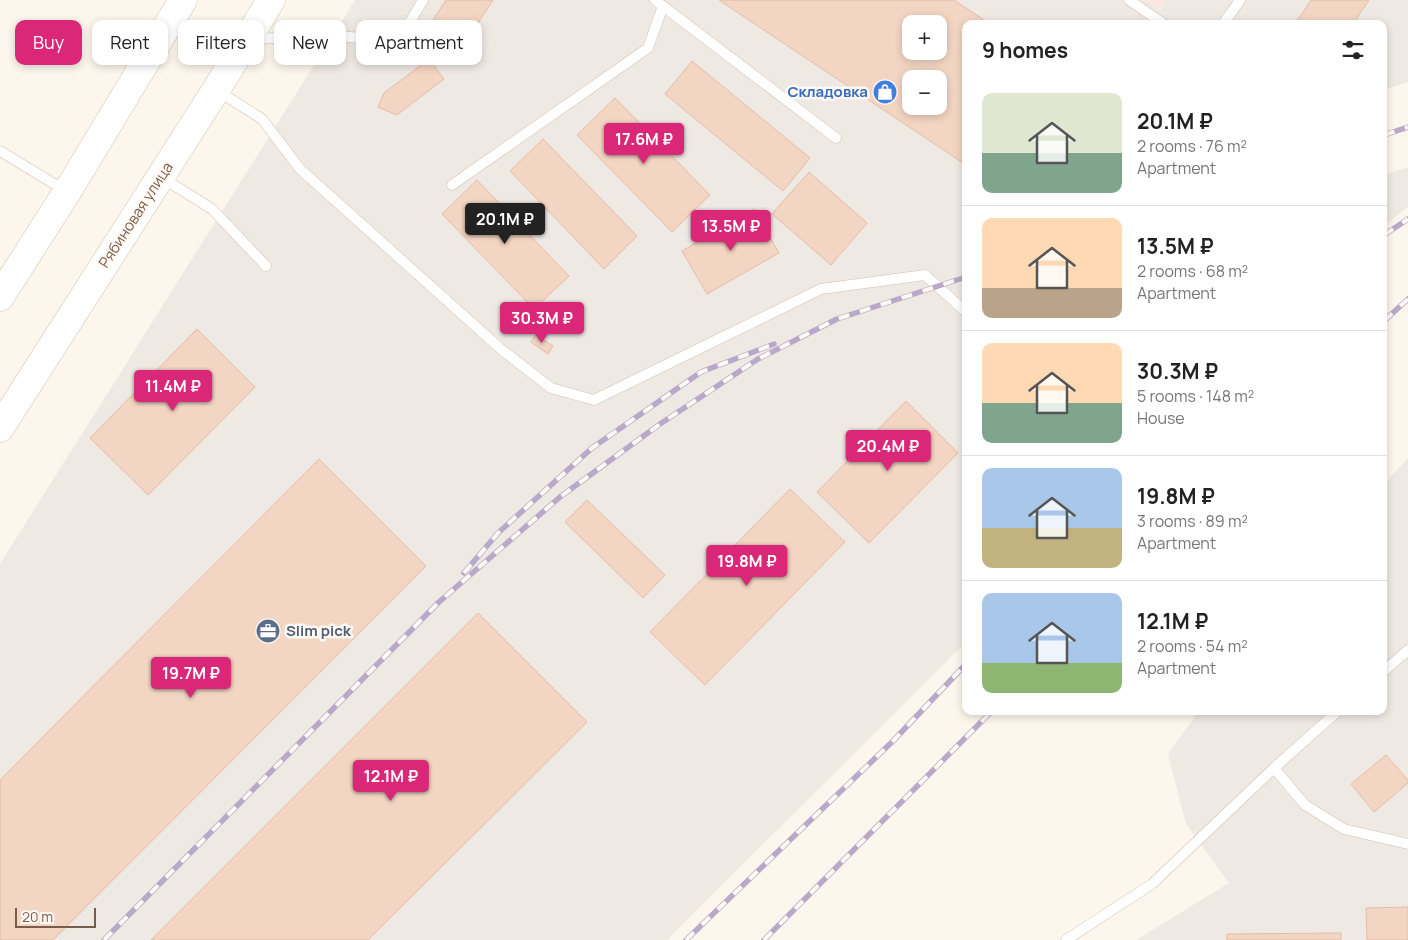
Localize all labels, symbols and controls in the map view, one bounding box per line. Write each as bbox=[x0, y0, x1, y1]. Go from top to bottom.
map controls bbox=[902, 15, 947, 115]
button: + bbox=[902, 15, 947, 60]
chip: Buy bbox=[15, 20, 82, 65]
chip: Rent bbox=[92, 20, 168, 65]
chip: Filters bbox=[178, 20, 264, 65]
chip: New bbox=[274, 20, 346, 65]
chip: Apartment bbox=[356, 20, 482, 65]
text: 9 homes bbox=[982, 36, 1068, 64]
icon: filters bbox=[1339, 36, 1367, 64]
button: − bbox=[902, 70, 947, 115]
shop icon: Складовка bbox=[872, 79, 898, 105]
place label: Складовка bbox=[787, 81, 868, 102]
text: 20.1M ₽ bbox=[1137, 107, 1213, 135]
icon: home bbox=[1022, 113, 1082, 173]
pin: 17.6M ₽ bbox=[598, 122, 690, 165]
text: 17.6M ₽ bbox=[615, 128, 673, 150]
text: 2 rooms · 76 m² bbox=[1137, 135, 1247, 157]
text: Apartment bbox=[1137, 157, 1216, 179]
street label: Рябиновая улица bbox=[93, 158, 178, 272]
pin: 20.1M ₽ bbox=[459, 202, 551, 245]
text: 20.1M ₽ bbox=[476, 208, 534, 230]
pin: 13.5M ₽ bbox=[685, 210, 777, 252]
text: 13.5M ₽ bbox=[702, 215, 760, 237]
text: 13.5M ₽ bbox=[1137, 232, 1214, 260]
icon: home bbox=[1022, 238, 1082, 298]
text: 2 rooms · 68 m² bbox=[1137, 260, 1248, 282]
text: Apartment bbox=[1137, 282, 1216, 304]
pin: 30.3M ₽ bbox=[496, 302, 588, 344]
text: 30.3M ₽ bbox=[511, 307, 573, 329]
text: 30.3M ₽ bbox=[1137, 357, 1218, 385]
icon: home bbox=[1022, 363, 1082, 423]
pin: 11.4M ₽ bbox=[127, 370, 219, 412]
text: 11.4M ₽ bbox=[145, 375, 201, 397]
text: 5 rooms · 148 m² bbox=[1137, 385, 1254, 407]
text: House bbox=[1137, 407, 1185, 429]
pin: 20.4M ₽ bbox=[842, 430, 934, 472]
text: 20.4M ₽ bbox=[857, 435, 919, 457]
text: 19.8M ₽ bbox=[1137, 482, 1215, 510]
icon: home bbox=[1022, 488, 1082, 548]
text: 3 rooms · 89 m² bbox=[1137, 510, 1248, 532]
text: Apartment bbox=[1137, 532, 1216, 554]
pin: 19.8M ₽ bbox=[701, 544, 793, 587]
text: 19.8M ₽ bbox=[717, 550, 777, 572]
text: 12.1M ₽ bbox=[1137, 607, 1208, 635]
icon: home bbox=[1022, 613, 1082, 673]
office icon: Slim pick bbox=[255, 618, 281, 644]
place label: Slim pick bbox=[286, 620, 352, 641]
text: 2 rooms · 54 m² bbox=[1137, 635, 1248, 657]
pin: 19.7M ₽ bbox=[145, 656, 237, 699]
text: Apartment bbox=[1137, 657, 1216, 679]
text: 19.7M ₽ bbox=[162, 662, 220, 684]
pin: 12.1M ₽ bbox=[345, 760, 437, 802]
text: 12.1M ₽ bbox=[364, 765, 418, 787]
scale bar bbox=[15, 905, 96, 928]
text: 20 m bbox=[22, 907, 53, 926]

